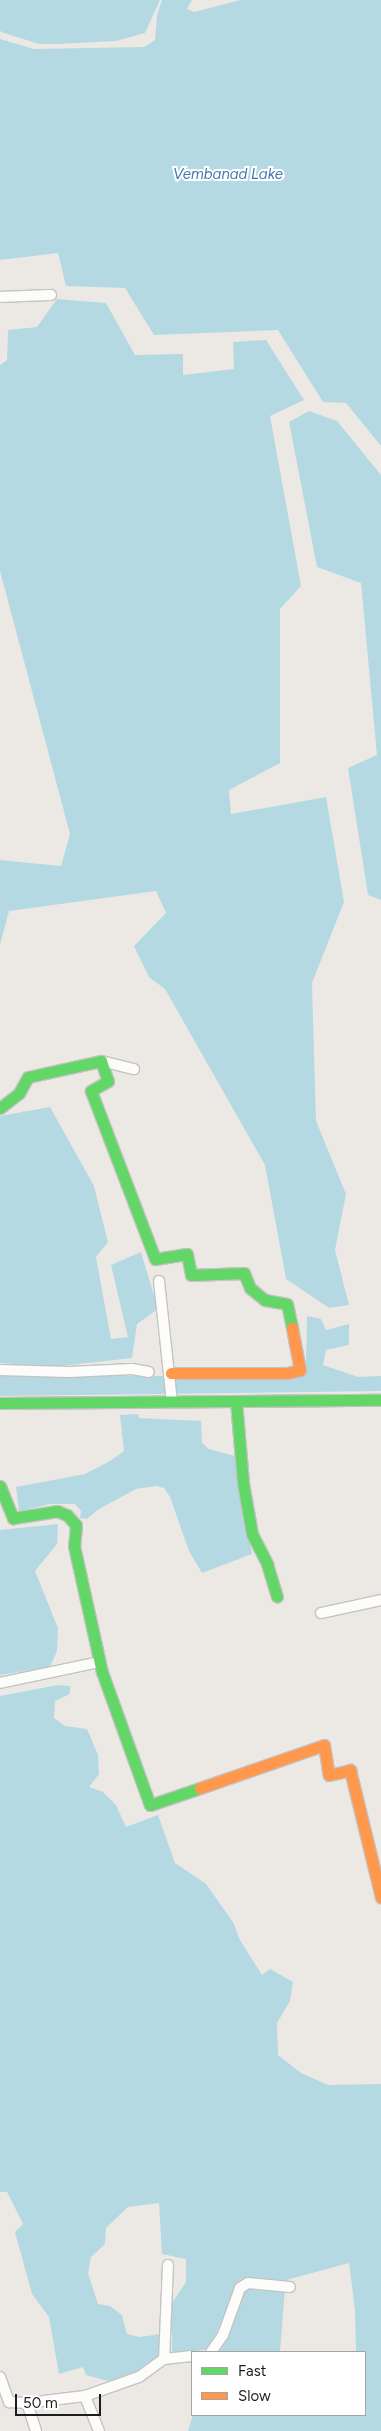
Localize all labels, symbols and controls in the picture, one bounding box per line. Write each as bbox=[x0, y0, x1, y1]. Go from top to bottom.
water label: Vembanad Lake bbox=[173, 166, 283, 184]
legend bbox=[191, 2351, 366, 2416]
text: Fast bbox=[238, 2362, 266, 2380]
scale bar bbox=[18, 2384, 104, 2416]
text: Slow bbox=[238, 2387, 271, 2405]
text: 50 m bbox=[23, 2394, 58, 2412]

